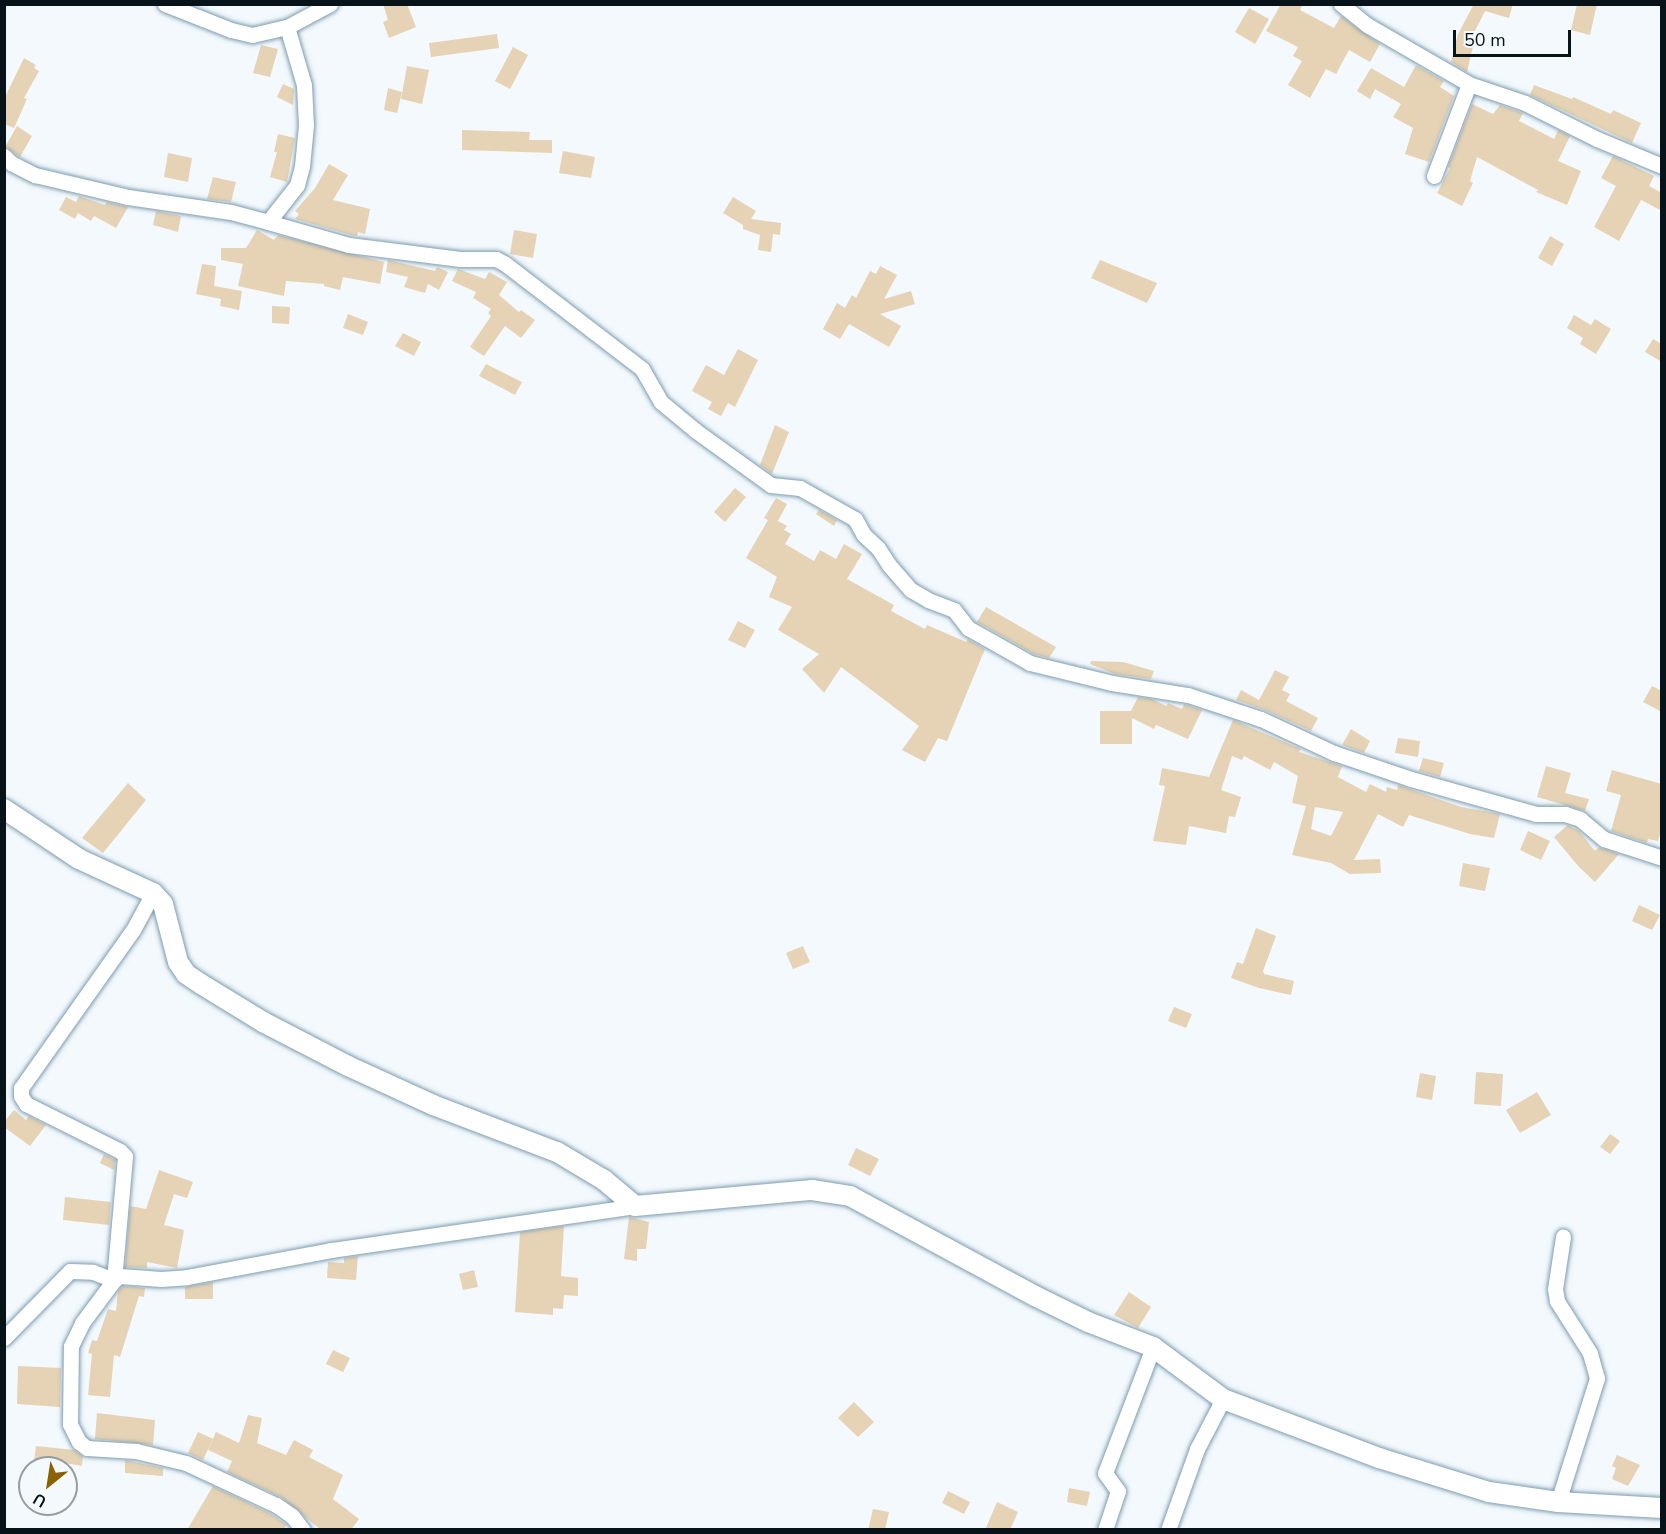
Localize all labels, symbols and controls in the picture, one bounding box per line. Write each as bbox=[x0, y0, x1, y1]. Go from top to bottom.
scale bar bbox=[1456, 18, 1574, 56]
text: 50 m bbox=[1464, 28, 1506, 52]
north arrow bbox=[18, 1456, 78, 1516]
text: U bbox=[29, 1487, 51, 1512]

